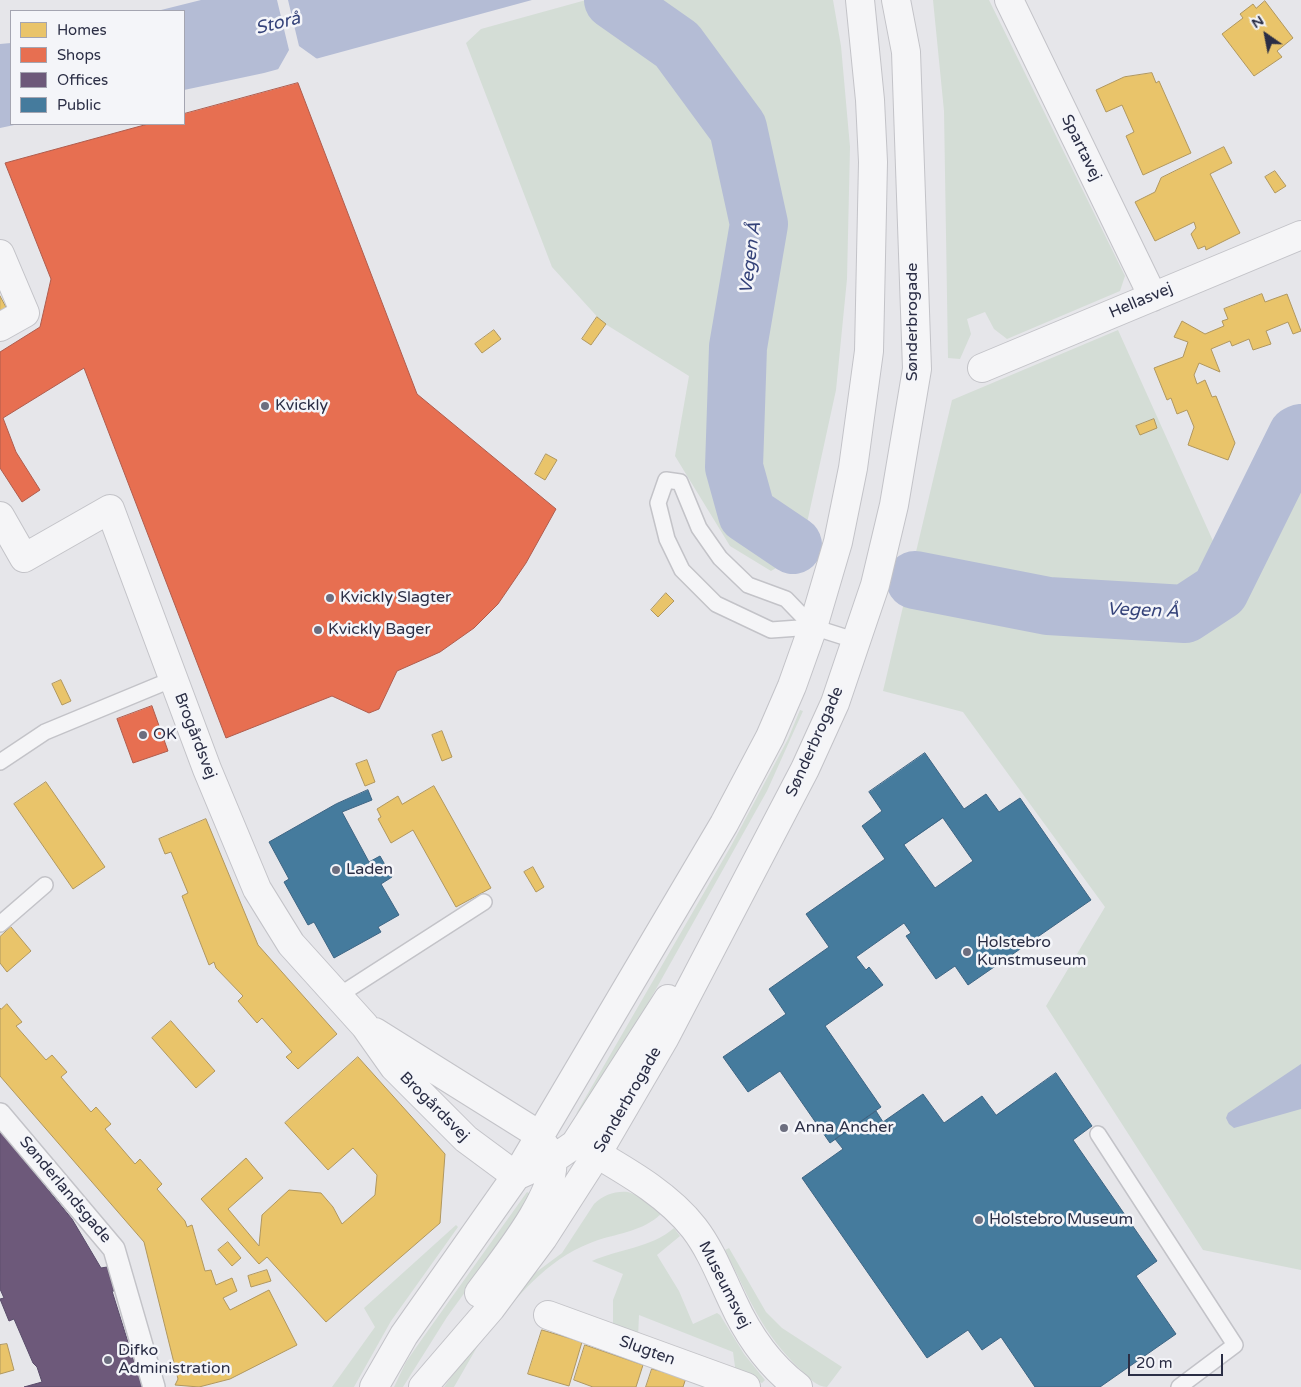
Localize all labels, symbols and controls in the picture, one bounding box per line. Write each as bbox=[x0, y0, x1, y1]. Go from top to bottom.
water label: Storå bbox=[253, 8, 303, 40]
legend bbox=[10, 10, 185, 125]
north arrow bbox=[1241, 10, 1291, 60]
text: N bbox=[1248, 12, 1267, 32]
text: Homes bbox=[57, 21, 107, 39]
text: Shops bbox=[57, 46, 101, 64]
text: Offices bbox=[57, 71, 108, 89]
text: Public bbox=[57, 96, 101, 114]
street label: Spartavej bbox=[1057, 112, 1105, 184]
water label: Vegen Å bbox=[736, 221, 766, 295]
street label: Sønderbrogade bbox=[903, 263, 923, 381]
street label: Hellasvej bbox=[1106, 279, 1176, 323]
place label: Kvickly bbox=[275, 396, 328, 416]
marker: Kvickly bbox=[259, 400, 271, 412]
place label: Kvickly Slagter bbox=[340, 588, 451, 608]
marker: Kvickly Slagter bbox=[324, 592, 336, 604]
water label: Vegen Å bbox=[1106, 599, 1180, 623]
place label: Kvickly Bager bbox=[328, 620, 431, 640]
marker: Kvickly Bager bbox=[312, 624, 324, 636]
street label: Sønderbrogade bbox=[782, 684, 848, 800]
street label: Brogårdsvej bbox=[170, 690, 220, 782]
place label: OK bbox=[153, 725, 177, 745]
marker: OK bbox=[137, 729, 149, 741]
place label: Laden bbox=[346, 860, 393, 880]
marker: Laden bbox=[330, 864, 342, 876]
place label: Holstebro Kunstmuseum bbox=[977, 933, 1086, 971]
marker: Holstebro Kunstmuseum bbox=[961, 946, 973, 958]
street label: Sønderbrogade bbox=[590, 1044, 666, 1156]
street label: Brogårdsvej bbox=[395, 1068, 473, 1146]
place label: Anna Ancher bbox=[794, 1118, 894, 1138]
marker: Anna Ancher bbox=[778, 1122, 790, 1134]
street label: Sønderlandsgade bbox=[15, 1133, 115, 1247]
place label: Holstebro Museum bbox=[989, 1210, 1133, 1230]
marker: Holstebro Museum bbox=[973, 1214, 985, 1226]
street label: Museumsvej bbox=[694, 1238, 754, 1332]
street label: Slugten bbox=[616, 1332, 678, 1370]
place label: Difko Administration bbox=[118, 1341, 230, 1379]
scale bar bbox=[1131, 1344, 1226, 1376]
marker: Difko Administration bbox=[102, 1354, 114, 1366]
text: 20 m bbox=[1136, 1354, 1173, 1372]

